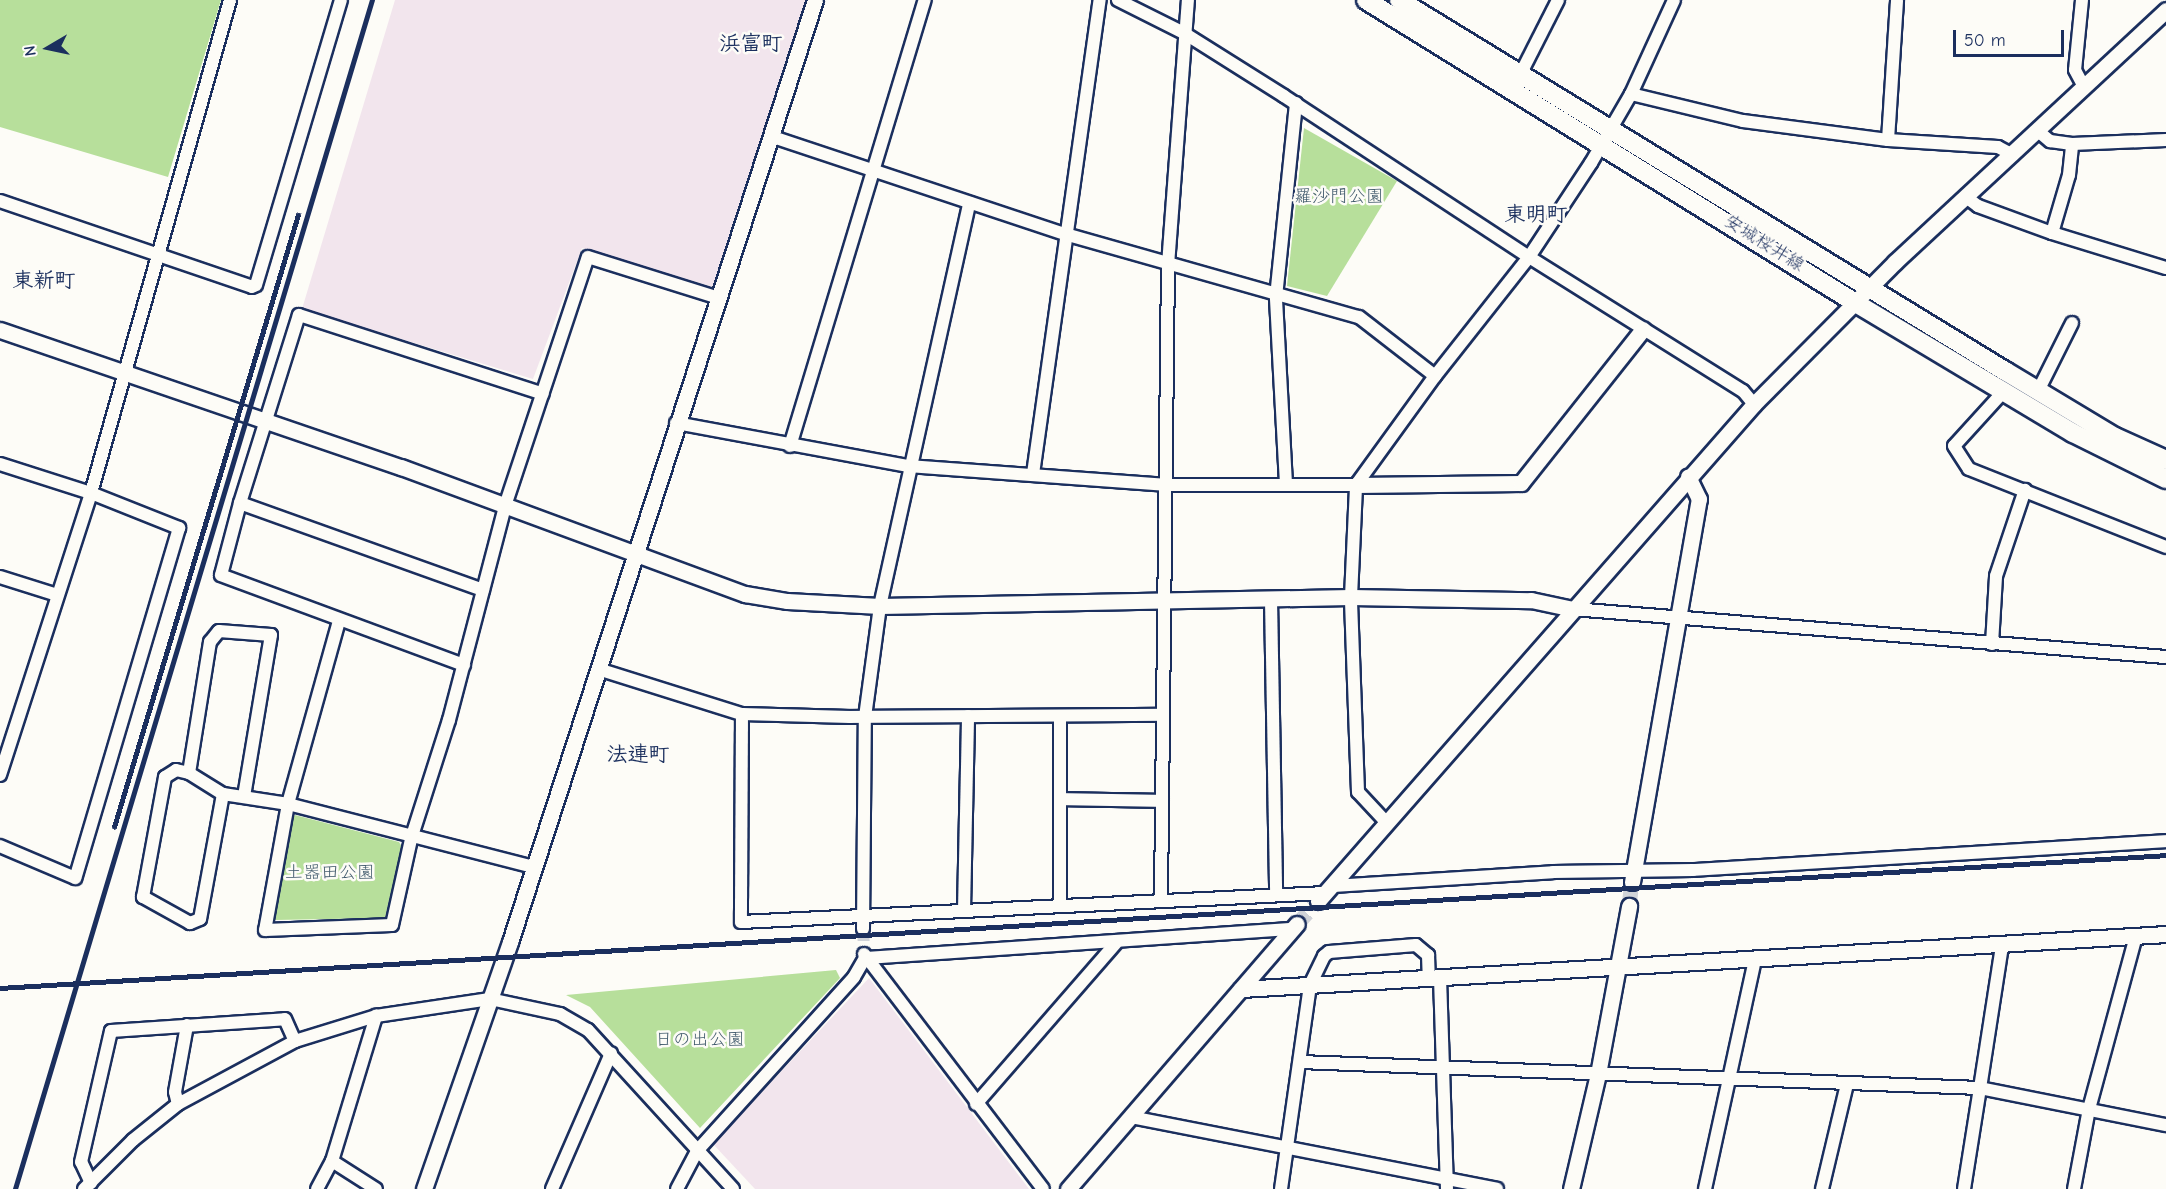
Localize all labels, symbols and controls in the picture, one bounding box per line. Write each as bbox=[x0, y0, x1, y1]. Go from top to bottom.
north arrow bbox=[18, 18, 78, 78]
scale bar bbox=[1956, 18, 2067, 56]
district label: 浜富町 bbox=[720, 30, 782, 56]
text: 50 m bbox=[1964, 30, 2006, 51]
text: N bbox=[21, 44, 40, 57]
park label: 羅沙門公園 bbox=[1294, 186, 1384, 208]
district label: 東明町 bbox=[1505, 201, 1567, 227]
street label: 安城桜井線 bbox=[1720, 211, 1808, 277]
district label: 東新町 bbox=[13, 267, 75, 293]
district label: 法連町 bbox=[607, 741, 669, 767]
park label: 土器田公園 bbox=[285, 862, 375, 884]
park label: 日の出公園 bbox=[655, 1029, 745, 1051]

